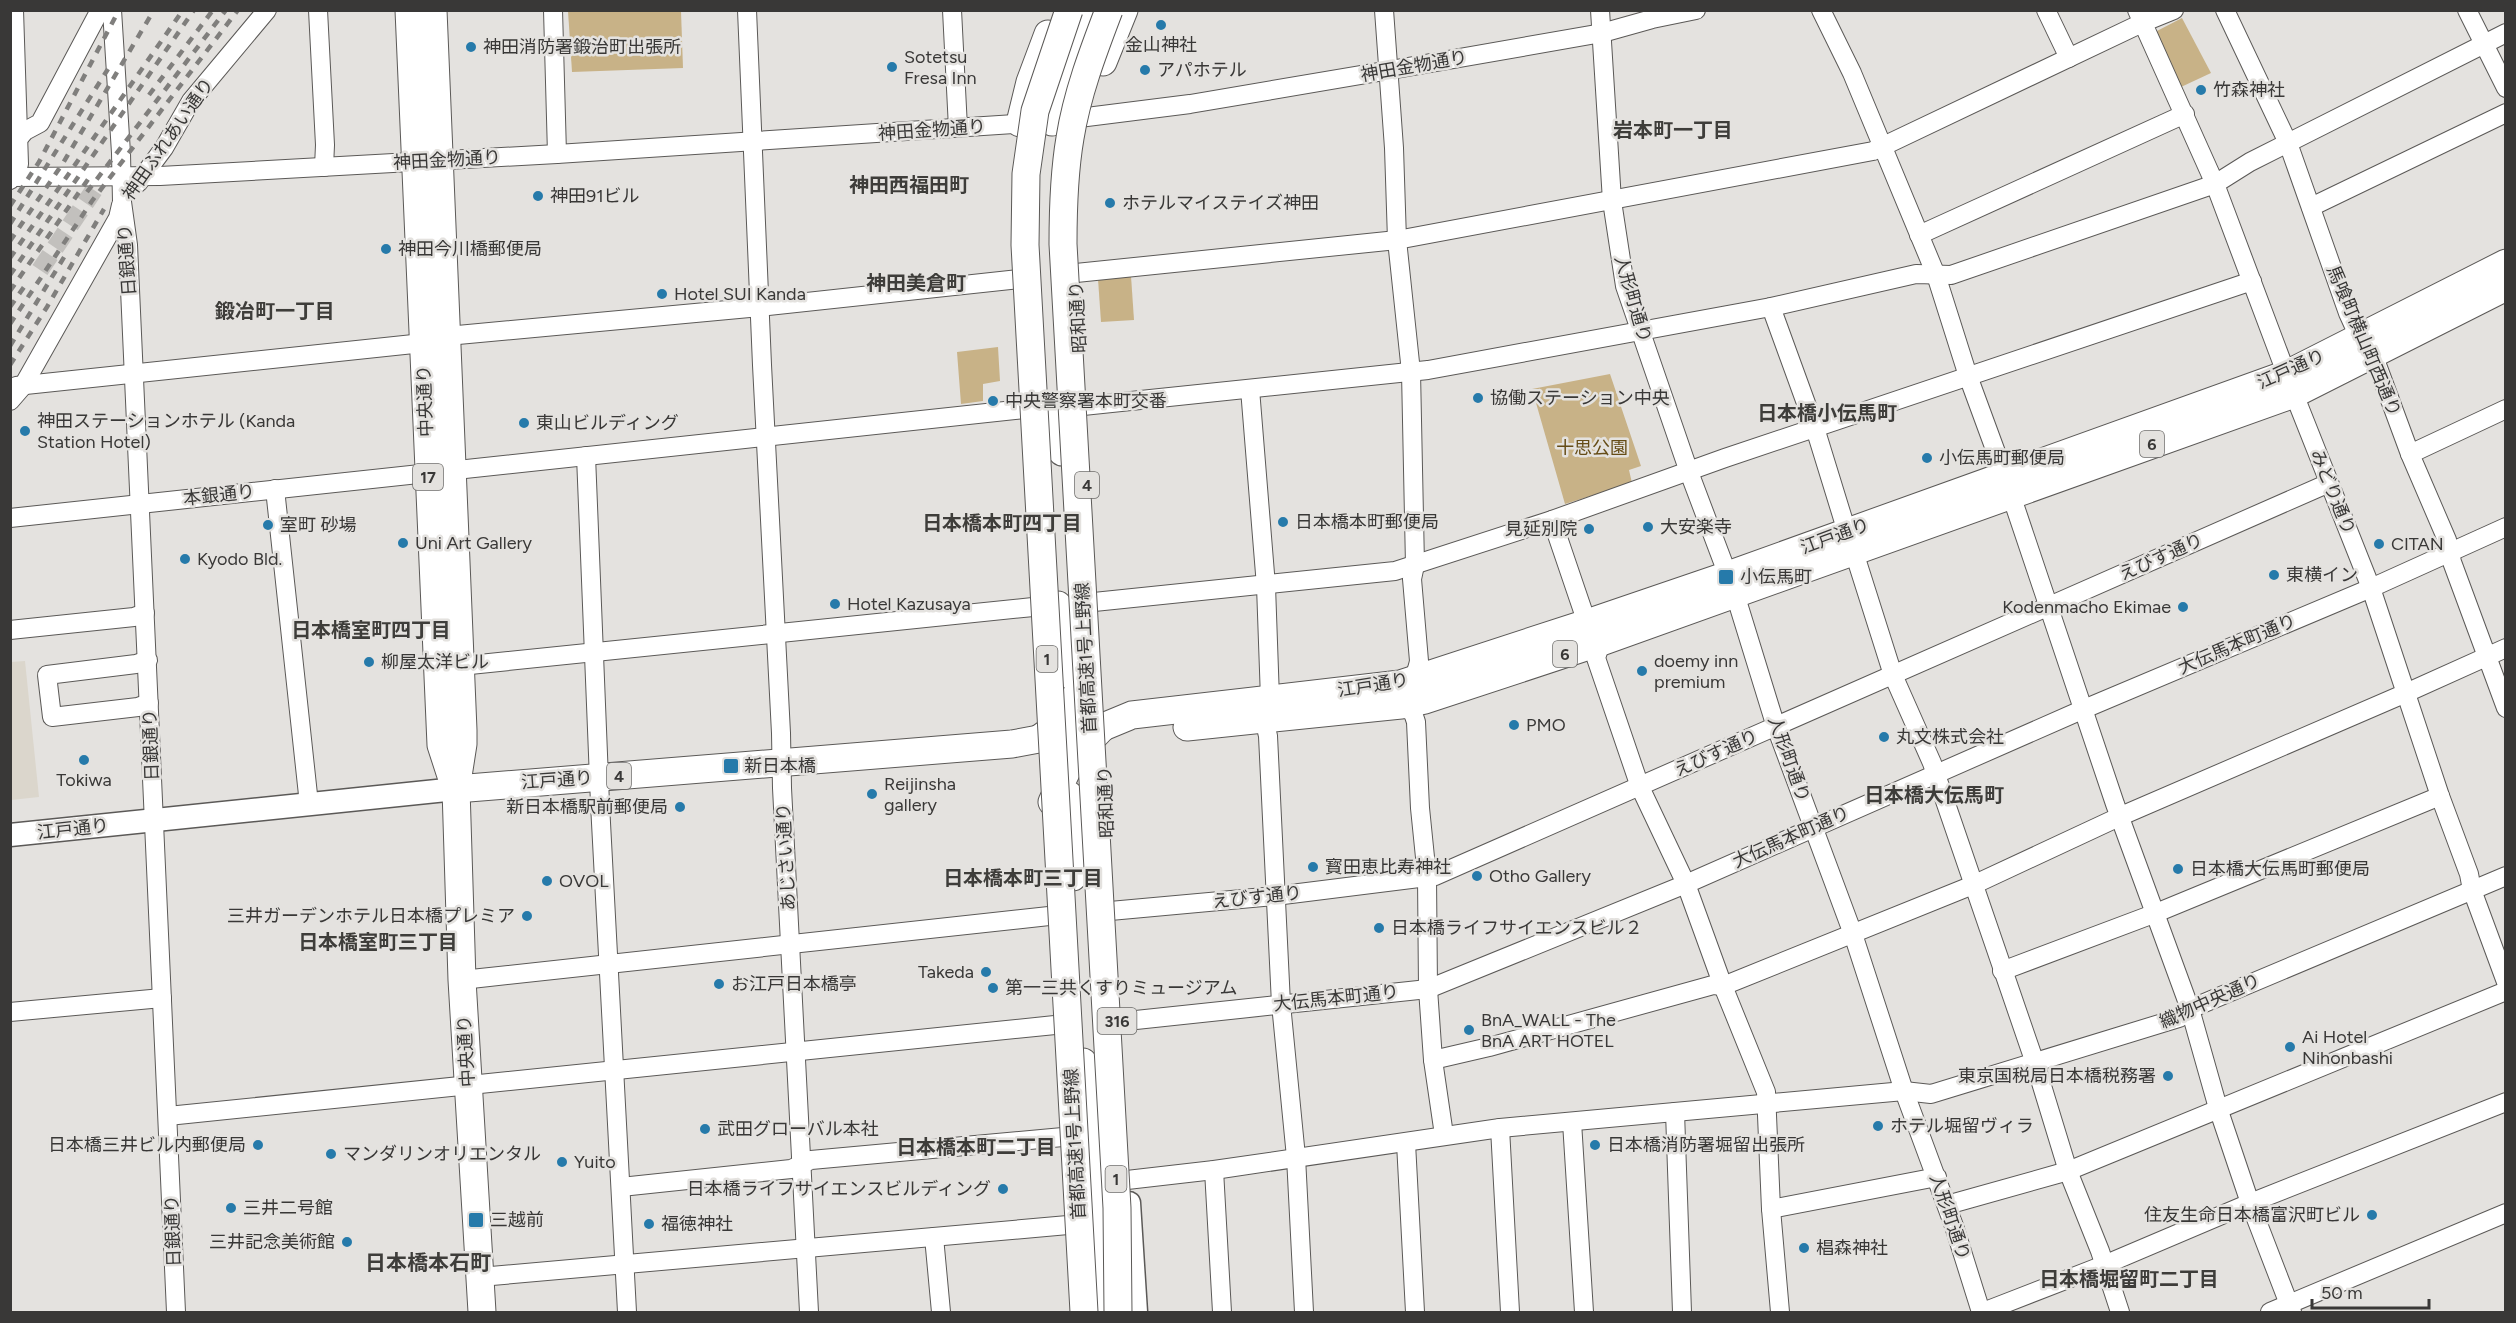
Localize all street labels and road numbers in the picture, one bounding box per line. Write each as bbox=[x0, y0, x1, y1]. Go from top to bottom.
street label: 神田金物通り bbox=[1359, 46, 1469, 86]
street label: 神田ふれあい通り bbox=[118, 74, 218, 204]
street label: 神田金物通り bbox=[877, 115, 987, 145]
street label: 神田金物通り bbox=[392, 146, 502, 174]
street label: 日銀通り bbox=[114, 223, 140, 297]
street label: 人形町通り bbox=[1610, 253, 1656, 345]
street label: 馬喰町横山町西通り bbox=[2322, 262, 2406, 420]
street label: 昭和通り bbox=[1065, 280, 1091, 354]
street label: 江戸通り bbox=[2254, 344, 2328, 394]
street label: 中央通り bbox=[413, 365, 437, 437]
road number: 6 bbox=[2140, 431, 2164, 457]
street label: みどり通り bbox=[2306, 446, 2360, 538]
road number: 17 bbox=[413, 464, 443, 490]
road number: 4 bbox=[1075, 472, 1099, 498]
street label: 本銀通り bbox=[182, 480, 256, 510]
street label: 江戸通り bbox=[1797, 513, 1873, 559]
street label: えびす通り bbox=[2115, 529, 2207, 585]
street label: 首都高速1号上野線 bbox=[1071, 582, 1101, 734]
street label: 大伝馬本町通り bbox=[2175, 609, 2299, 679]
road number: 6 bbox=[1553, 641, 1577, 667]
road number: 1 bbox=[1036, 646, 1058, 672]
street label: 江戸通り bbox=[1336, 669, 1410, 701]
street label: 日銀通り bbox=[139, 709, 163, 781]
street label: 人形町通り bbox=[1763, 713, 1815, 805]
street label: えびす通り bbox=[1670, 725, 1762, 781]
road number: 4 bbox=[607, 763, 631, 789]
street label: 昭和通り bbox=[1094, 766, 1118, 838]
street label: 江戸通り bbox=[520, 767, 594, 793]
street label: 大伝馬本町通り bbox=[1729, 801, 1853, 873]
street label: あじさい通り bbox=[772, 802, 800, 912]
street label: 江戸通り bbox=[36, 814, 110, 844]
street label: えびす通り bbox=[1211, 881, 1303, 913]
street label: 織物中央通り bbox=[2156, 969, 2264, 1033]
street label: 大伝馬本町通り bbox=[1272, 980, 1400, 1016]
road number: 316 bbox=[1098, 1008, 1136, 1034]
street label: 中央通り bbox=[453, 1014, 479, 1088]
street label: 首都高速1号上野線 bbox=[1060, 1068, 1090, 1220]
road number: 1 bbox=[1106, 1166, 1126, 1192]
street label: 人形町通り bbox=[1925, 1171, 1975, 1263]
street label: 日銀通り bbox=[161, 1195, 185, 1267]

